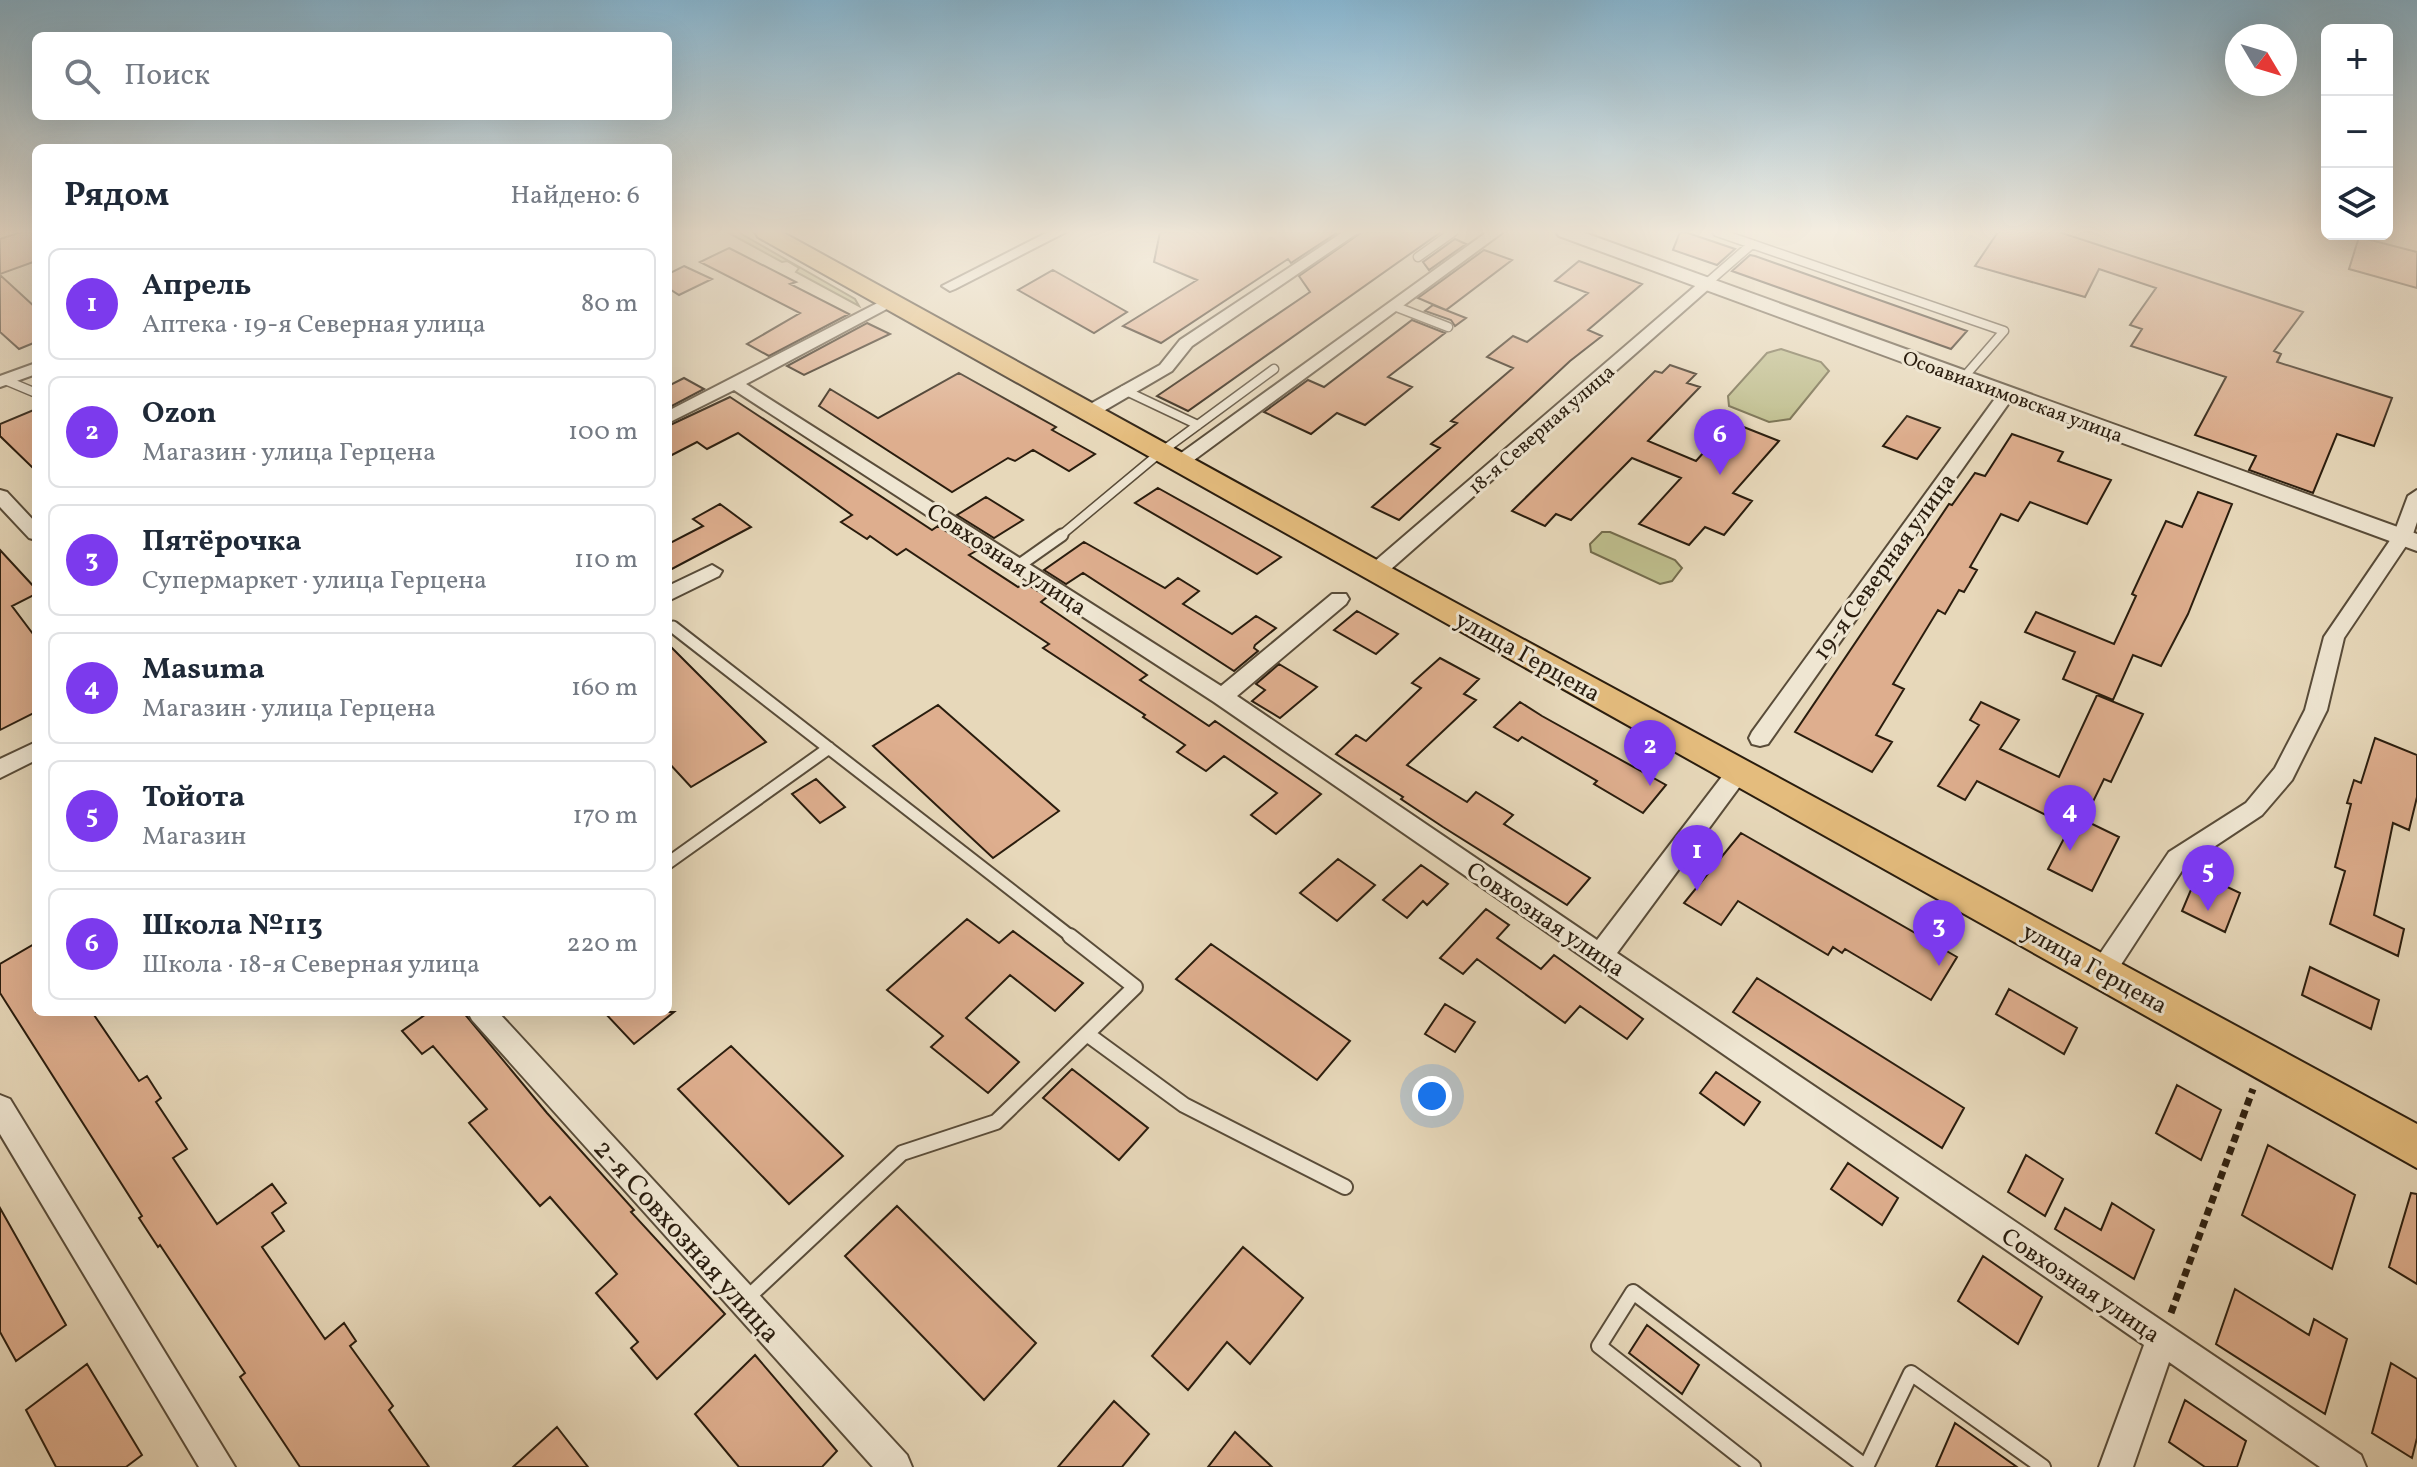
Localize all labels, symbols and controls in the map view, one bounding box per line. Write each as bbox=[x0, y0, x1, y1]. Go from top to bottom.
north arrow bbox=[2225, 24, 2297, 96]
map controls bbox=[2321, 24, 2393, 240]
button: + bbox=[2321, 24, 2393, 96]
search box bbox=[32, 32, 672, 120]
icon: search bbox=[60, 54, 104, 98]
text: Поиск bbox=[124, 55, 210, 97]
button: − bbox=[2321, 96, 2393, 168]
button: layers bbox=[2321, 168, 2393, 240]
text: Рядом bbox=[64, 173, 169, 220]
text: Найдено: 6 bbox=[510, 178, 640, 214]
text: Апрель bbox=[142, 265, 251, 307]
text: 1 bbox=[87, 286, 97, 322]
text: 80 m bbox=[581, 286, 638, 322]
text: Аптека · 19-я Северная улица bbox=[142, 307, 486, 343]
street label: Осоавиахимовская улица bbox=[1898, 345, 2126, 451]
street label: 18-я Северная улица bbox=[1463, 359, 1622, 502]
text: Ozon bbox=[142, 393, 216, 435]
pin: 6 bbox=[1694, 409, 1746, 475]
text: 2 bbox=[85, 414, 99, 450]
text: 100 m bbox=[568, 414, 638, 450]
text: Магазин · улица Герцена bbox=[142, 435, 436, 471]
street label: 19-я Северная улица bbox=[1806, 467, 1965, 668]
street label: Совхозная улица bbox=[919, 496, 1093, 625]
text: Пятёрочка bbox=[142, 521, 302, 563]
text: 3 bbox=[85, 542, 99, 578]
text: 110 m bbox=[574, 542, 638, 578]
text: Супермаркет · улица Герцена bbox=[142, 563, 487, 599]
street label: улица Герцена bbox=[1448, 604, 1606, 712]
text: Masuma bbox=[142, 649, 265, 691]
text: 4 bbox=[84, 670, 100, 706]
text: 160 m bbox=[571, 670, 638, 706]
text: Магазин · улица Герцена bbox=[142, 691, 436, 727]
pin: 2 bbox=[1624, 720, 1676, 786]
text: Тойота bbox=[142, 777, 245, 819]
pin: 4 bbox=[2044, 785, 2096, 851]
text: 5 bbox=[86, 798, 98, 834]
text: 170 m bbox=[573, 798, 638, 834]
text: Магазин bbox=[142, 819, 246, 855]
pin: 1 bbox=[1671, 825, 1723, 891]
pin: 5 bbox=[2182, 845, 2234, 911]
street label: Совхозная улица bbox=[1459, 855, 1631, 987]
pin: 3 bbox=[1913, 900, 1965, 966]
text: Школа №113 bbox=[142, 905, 323, 947]
street label: улица Герцена bbox=[2015, 916, 2173, 1024]
text: 6 bbox=[85, 926, 99, 962]
text: 220 m bbox=[566, 926, 638, 962]
text: Школа · 18-я Северная улица bbox=[142, 947, 480, 983]
your location bbox=[1412, 1076, 1452, 1116]
street label: 2-я Совхозная улица bbox=[584, 1131, 789, 1352]
street label: Совхозная улица bbox=[1994, 1221, 2166, 1353]

